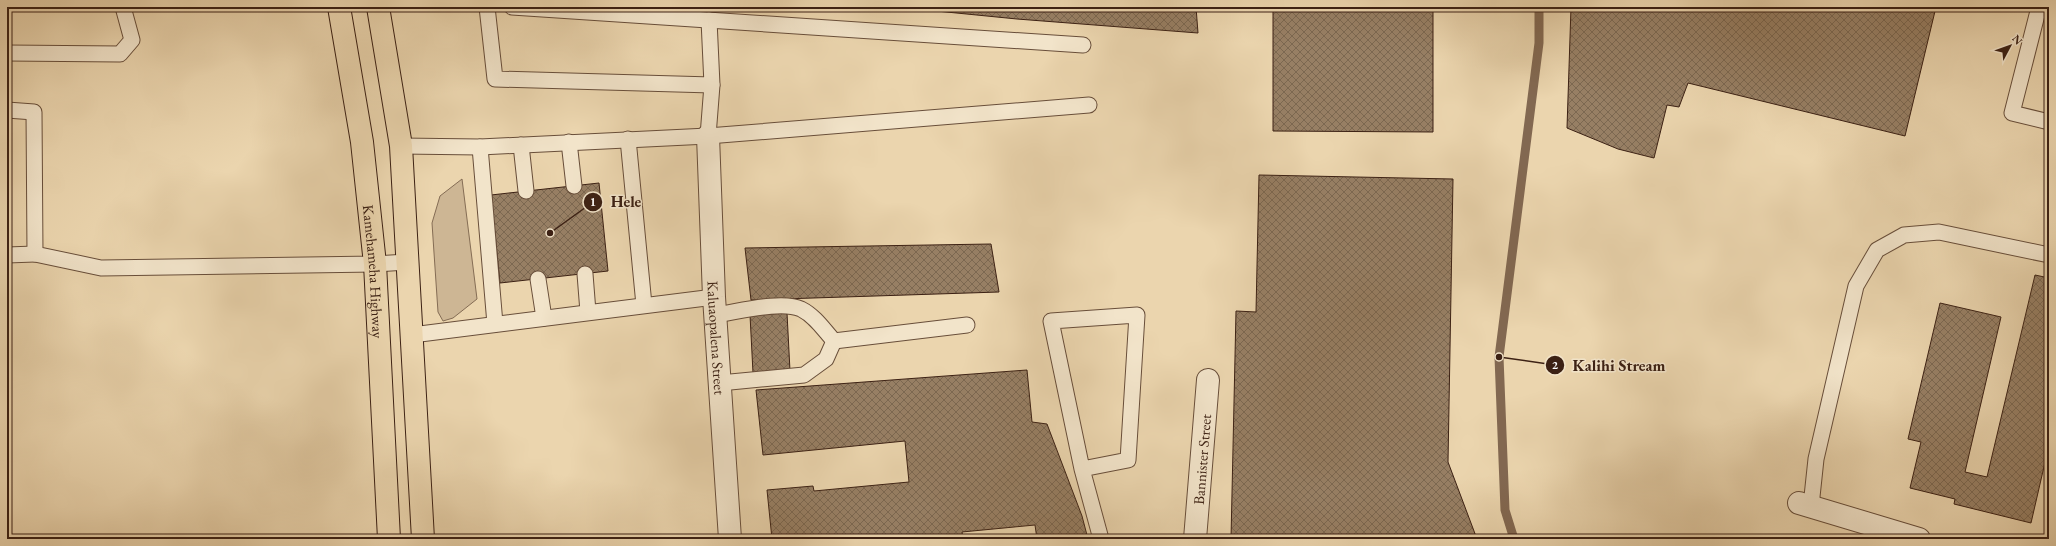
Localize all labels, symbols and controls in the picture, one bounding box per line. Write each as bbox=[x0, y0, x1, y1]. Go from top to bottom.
north arrow bbox=[1990, 26, 2030, 66]
text: N bbox=[2009, 31, 2026, 47]
callout: Hele bbox=[583, 188, 649, 216]
text: Hele bbox=[611, 191, 642, 212]
text: 1 bbox=[590, 194, 596, 210]
street label: Kamehameha Highway bbox=[359, 204, 388, 339]
street label: Kaluaopalena Street bbox=[704, 281, 730, 396]
callout: Kalihi Stream bbox=[1545, 351, 1674, 379]
text: Kalihi Stream bbox=[1573, 355, 1666, 376]
text: 2 bbox=[1552, 357, 1559, 373]
street label: Bannister Street bbox=[1188, 413, 1215, 505]

